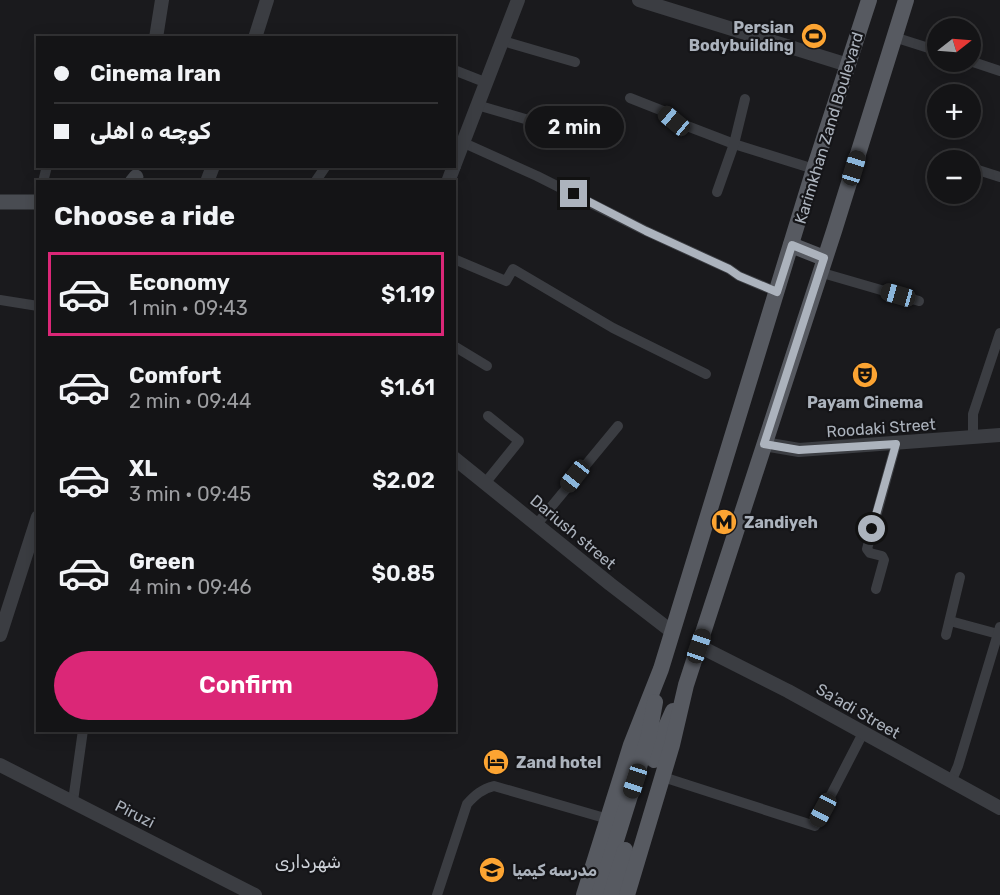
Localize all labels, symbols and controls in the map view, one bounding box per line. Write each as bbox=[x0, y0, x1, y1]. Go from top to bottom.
place label: Persian Bodybuilding bbox=[689, 18, 794, 55]
north arrow bbox=[927, 18, 981, 72]
map controls bbox=[927, 18, 981, 204]
sports icon: Persian Bodybuilding bbox=[799, 21, 829, 51]
street label: Karimkhan Zand Boulevard bbox=[791, 30, 867, 226]
text: Cinema Iran bbox=[90, 60, 221, 87]
button: + bbox=[927, 84, 981, 138]
car bbox=[654, 103, 694, 139]
callout: 2 min bbox=[524, 107, 624, 149]
text: 2 min bbox=[548, 115, 601, 139]
text: کوچه ۵ اهلی bbox=[90, 118, 211, 145]
car bbox=[840, 148, 868, 188]
button: − bbox=[927, 150, 981, 204]
route end bbox=[560, 180, 587, 207]
text: Choose a ride bbox=[54, 200, 235, 232]
icon: car bbox=[57, 267, 111, 321]
text: Economy bbox=[129, 269, 230, 296]
text: $1.19 bbox=[381, 281, 435, 308]
car bbox=[878, 281, 918, 309]
text: 1 min · 09:43 bbox=[129, 296, 248, 320]
icon: car bbox=[57, 360, 111, 414]
theatre icon: Payam Cinema bbox=[850, 360, 880, 390]
text: Comfort bbox=[129, 362, 221, 389]
text: $1.61 bbox=[380, 374, 435, 401]
text: 2 min · 09:44 bbox=[129, 389, 251, 413]
place label: Payam Cinema bbox=[807, 393, 923, 412]
street label: Roodaki Street bbox=[826, 415, 936, 441]
icon: car bbox=[57, 453, 111, 507]
text: XL bbox=[129, 455, 157, 482]
car bbox=[557, 456, 593, 496]
text: $2.02 bbox=[372, 467, 435, 494]
text: 3 min · 09:45 bbox=[129, 482, 251, 506]
street label: Dariush street bbox=[526, 491, 620, 573]
metro station icon: Zandiyeh bbox=[709, 507, 739, 537]
place label: Zandiyeh bbox=[744, 513, 818, 532]
route start bbox=[858, 515, 885, 542]
icon: car bbox=[57, 546, 111, 600]
text: Green bbox=[129, 548, 195, 575]
text: $0.85 bbox=[372, 560, 435, 587]
text: 4 min · 09:46 bbox=[129, 575, 252, 599]
car bbox=[685, 626, 713, 666]
button: Confirm bbox=[54, 651, 438, 720]
street label: Sa'adi Street bbox=[813, 679, 903, 743]
hotel icon: Zand hotel bbox=[481, 747, 511, 777]
place label: Zand hotel bbox=[516, 753, 601, 772]
car bbox=[621, 761, 649, 801]
car bbox=[807, 790, 839, 830]
street label: Piruzi bbox=[112, 796, 158, 832]
district label: شهرداری bbox=[275, 851, 341, 873]
school or university icon: مدرسه کیمیا bbox=[477, 855, 507, 885]
place label: مدرسه کیمیا bbox=[512, 861, 597, 880]

